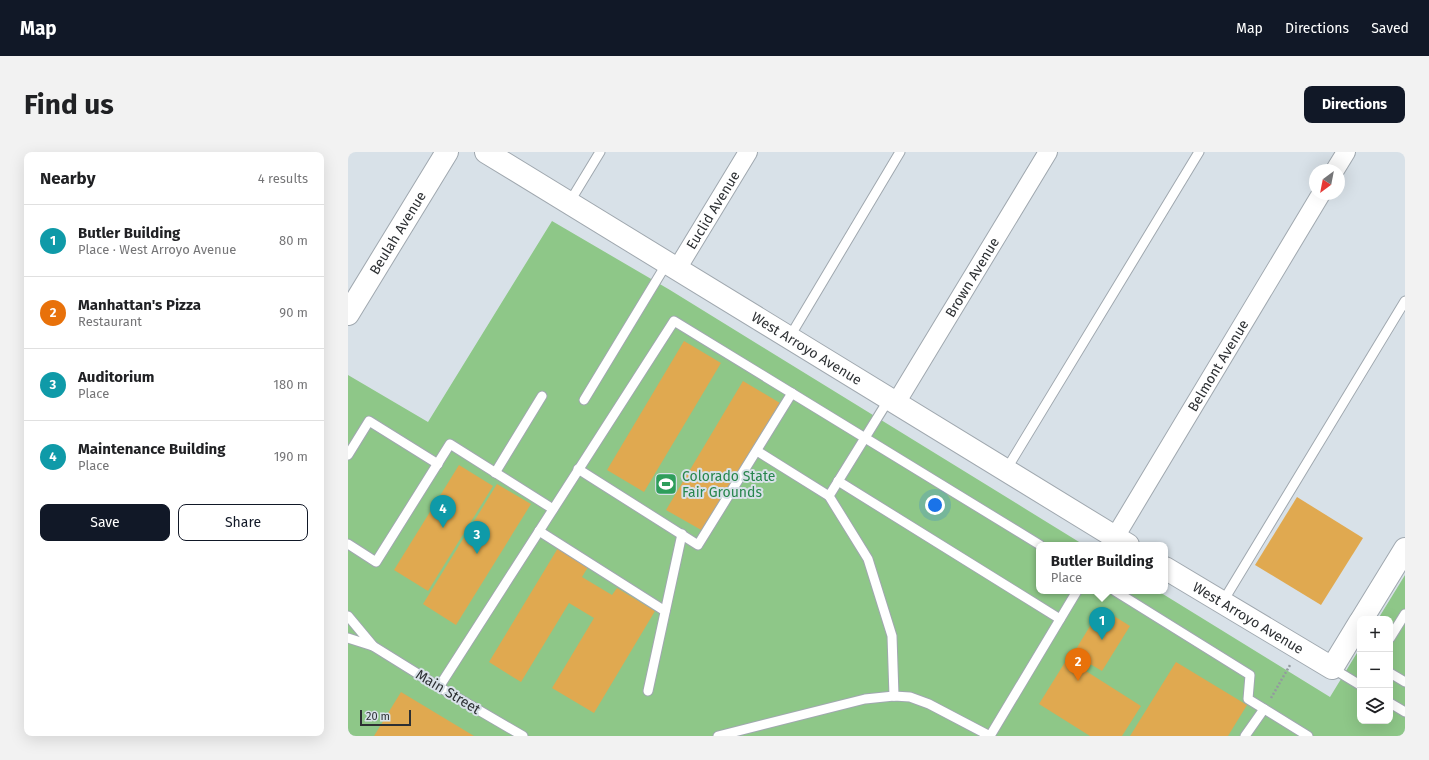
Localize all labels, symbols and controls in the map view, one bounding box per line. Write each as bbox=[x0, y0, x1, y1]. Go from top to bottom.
text: Map bbox=[20, 17, 57, 40]
text: Map bbox=[1236, 20, 1263, 37]
text: Directions bbox=[1285, 20, 1349, 37]
text: Saved bbox=[1371, 20, 1409, 37]
button: Directions bbox=[1304, 86, 1405, 123]
text: Find us bbox=[24, 88, 114, 121]
north arrow bbox=[1309, 164, 1345, 200]
text: Nearby bbox=[40, 168, 95, 189]
street label: Euclid Avenue bbox=[682, 168, 743, 252]
text: 4 results bbox=[258, 171, 308, 186]
street label: Beulah Avenue bbox=[366, 188, 429, 278]
text: Butler Building bbox=[78, 224, 180, 242]
text: 1 bbox=[50, 233, 56, 248]
text: 80 m bbox=[279, 233, 308, 248]
street label: Brown Avenue bbox=[942, 234, 1003, 320]
text: Place · West Arroyo Avenue bbox=[78, 242, 236, 257]
text: Manhattan's Pizza bbox=[78, 296, 201, 314]
text: 2 bbox=[50, 305, 56, 320]
text: 90 m bbox=[279, 305, 308, 320]
street label: West Arroyo Avenue bbox=[748, 308, 865, 389]
text: Restaurant bbox=[78, 314, 142, 329]
street label: Belmont Avenue bbox=[1184, 317, 1252, 414]
text: Auditorium bbox=[78, 368, 154, 386]
text: 3 bbox=[50, 377, 56, 392]
text: 180 m bbox=[273, 377, 308, 392]
text: Place bbox=[78, 386, 109, 401]
text: Maintenance Building bbox=[78, 440, 226, 458]
text: 4 bbox=[49, 449, 57, 464]
text: 190 m bbox=[274, 449, 308, 464]
text: Place bbox=[78, 458, 109, 473]
place label: Colorado State Fair Grounds bbox=[682, 468, 775, 501]
sports icon: Colorado State Fair Grounds bbox=[653, 471, 679, 497]
pin: 4 bbox=[430, 495, 456, 528]
your location bbox=[925, 495, 945, 515]
button: Save bbox=[40, 504, 170, 541]
button: Share bbox=[178, 504, 308, 541]
pin: 3 bbox=[464, 521, 490, 554]
popup bbox=[1036, 542, 1168, 594]
text: Butler Building bbox=[1051, 552, 1153, 570]
text: Place bbox=[1051, 570, 1082, 585]
street label: West Arroyo Avenue bbox=[1190, 578, 1307, 658]
pin: 1 bbox=[1089, 607, 1115, 640]
map controls bbox=[1357, 616, 1393, 724]
button: + bbox=[1357, 616, 1393, 652]
pin: 2 bbox=[1065, 648, 1091, 681]
button: − bbox=[1357, 652, 1393, 688]
street label: Main Street bbox=[413, 666, 484, 718]
button: layers bbox=[1357, 688, 1393, 724]
scale bar bbox=[360, 708, 411, 727]
text: 20 m bbox=[366, 710, 390, 723]

